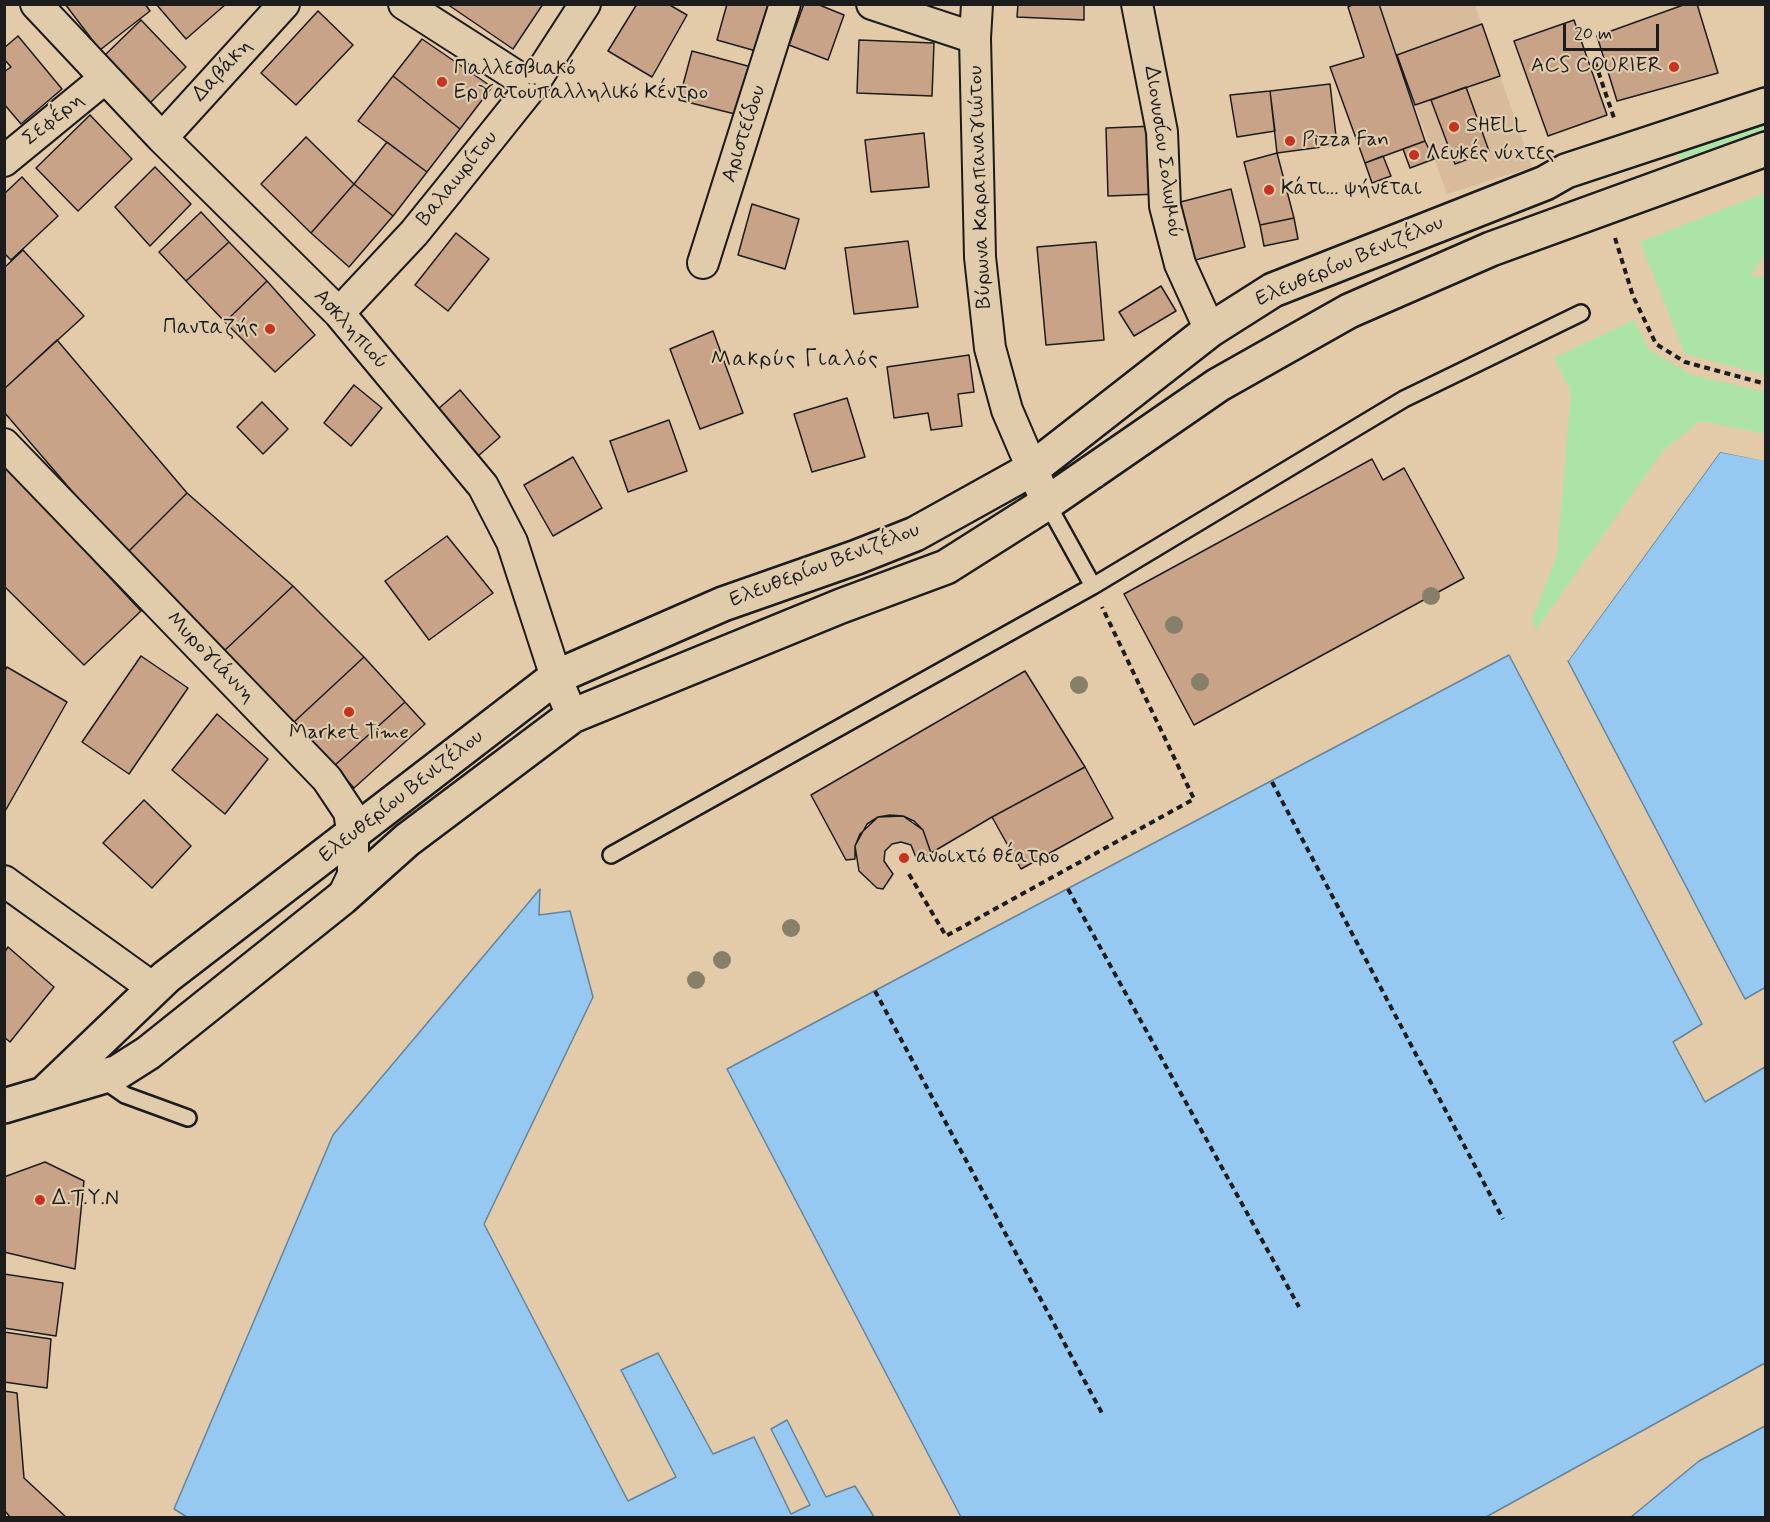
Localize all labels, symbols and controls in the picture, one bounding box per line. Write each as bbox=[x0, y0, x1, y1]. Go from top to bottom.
scale bar bbox=[1566, 12, 1662, 50]
text: 20 m bbox=[1574, 22, 1612, 46]
street label: Δαβάκη bbox=[188, 34, 258, 108]
place label: ACS COURIER bbox=[1531, 54, 1662, 80]
place label: Παλλεσβιακό Εργατοϋπαλληλικό Κέντρο bbox=[454, 57, 708, 107]
marker: ACS COURIER bbox=[1667, 60, 1681, 74]
street label: Διονυσίου Σολωμού bbox=[1137, 64, 1187, 240]
street label: Βύρωνα Καραπαναγιώτου bbox=[964, 65, 998, 309]
marker: Παλλεσβιακό Εργατοϋπαλληλικό Κέντρο bbox=[435, 75, 449, 89]
street label: Αριστείδου bbox=[717, 82, 773, 186]
street label: Σεφέρη bbox=[18, 88, 90, 152]
place label: SHELL bbox=[1466, 114, 1527, 140]
marker: SHELL bbox=[1447, 120, 1461, 134]
street label: Βαλαωρίτου bbox=[412, 126, 504, 232]
place label: Pizza Fan bbox=[1302, 128, 1389, 154]
marker: Pizza Fan bbox=[1283, 134, 1297, 148]
place label: Λευκές νύχτες bbox=[1426, 142, 1555, 168]
marker: Λευκές νύχτες bbox=[1407, 148, 1421, 162]
place label: Κάτι... ψήνεται bbox=[1281, 177, 1421, 203]
marker: Κάτι... ψήνεται bbox=[1262, 183, 1276, 197]
street label: Ελευθερίου Βενιζέλου bbox=[1252, 211, 1448, 313]
street label: Ασκληπιού bbox=[307, 285, 393, 375]
place label: Πανταζής bbox=[163, 316, 258, 342]
marker: Πανταζής bbox=[263, 322, 277, 336]
district label: Μακρύς Γιαλός bbox=[711, 347, 879, 373]
street label: Ελευθερίου Βενιζέλου bbox=[726, 518, 924, 614]
street label: Μυρογιάννη bbox=[160, 607, 260, 709]
marker: Market Time bbox=[342, 705, 356, 719]
place label: Market Time bbox=[289, 721, 409, 747]
street label: Ελευθερίου Βενιζέλου bbox=[315, 725, 489, 869]
place label: ανοιχτό θέατρο bbox=[916, 845, 1059, 871]
marker: ανοιχτό θέατρο bbox=[897, 851, 911, 865]
place label: Δ.Τ.Υ.Ν bbox=[52, 1187, 119, 1213]
marker: Δ.Τ.Υ.Ν bbox=[33, 1193, 47, 1207]

